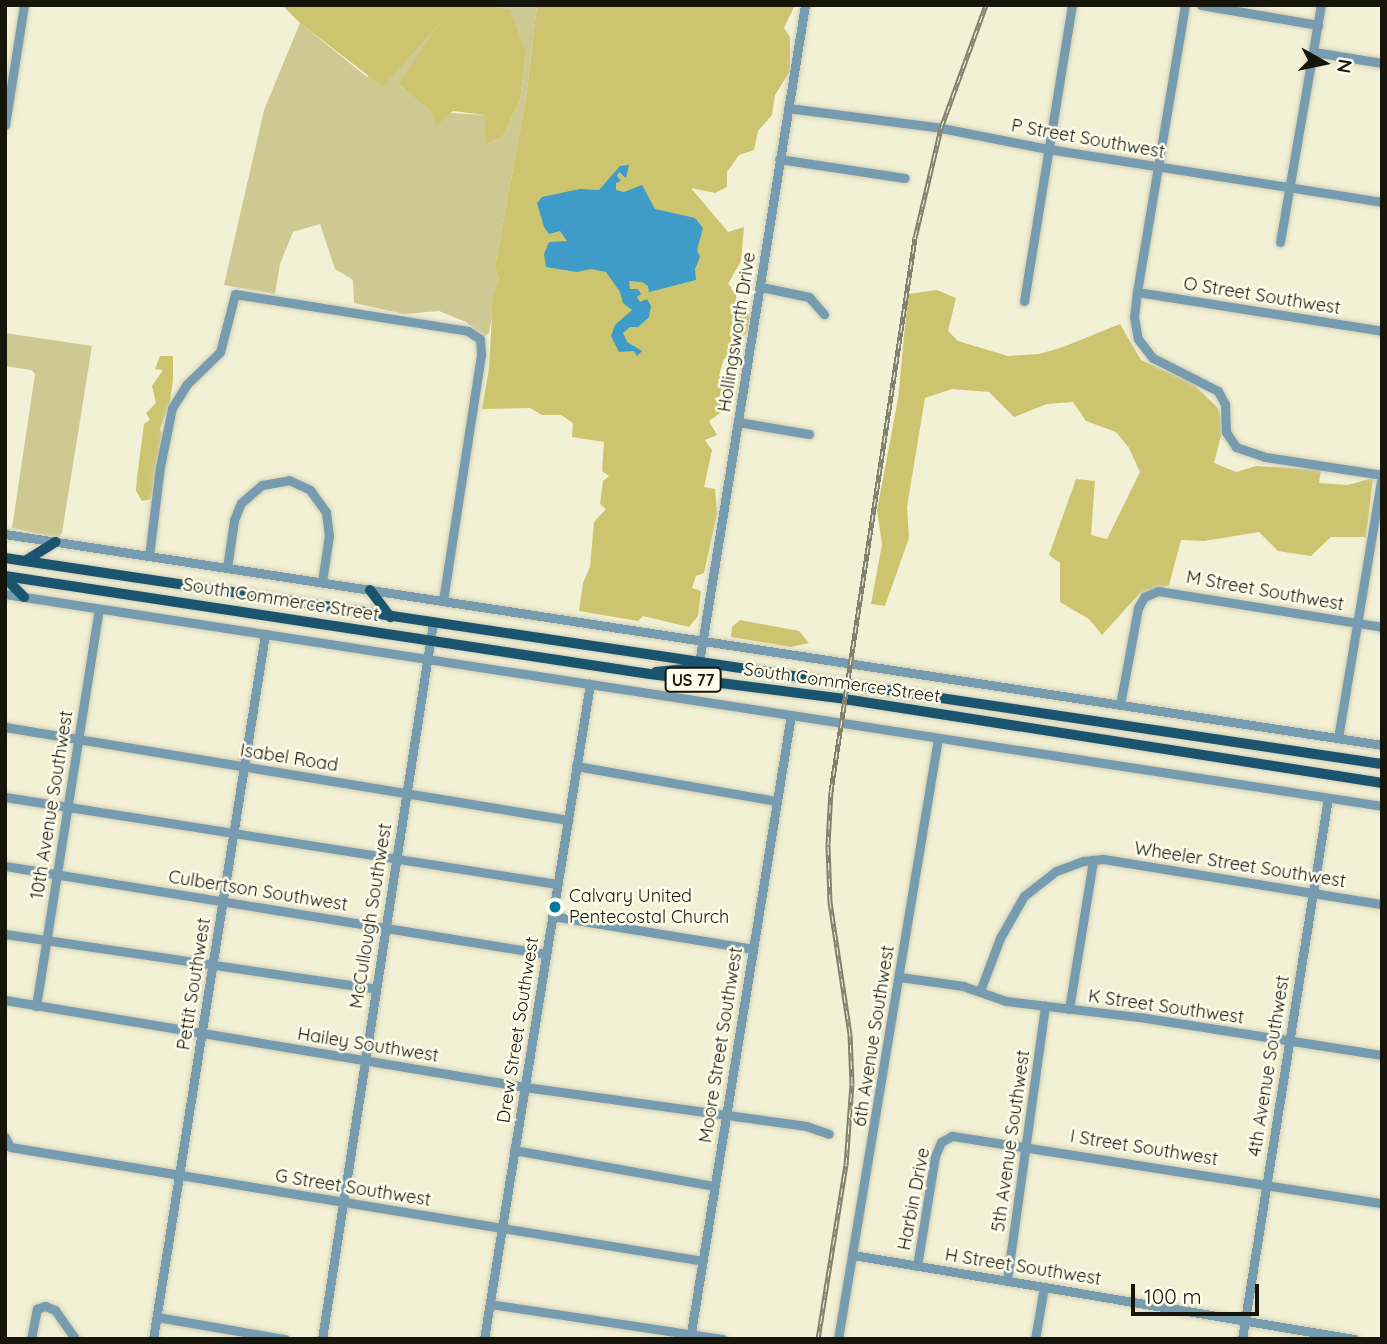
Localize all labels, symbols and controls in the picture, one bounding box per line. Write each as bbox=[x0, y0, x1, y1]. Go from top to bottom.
north arrow bbox=[1289, 28, 1359, 98]
text: N bbox=[1332, 58, 1358, 75]
street label: P Street Southwest bbox=[1010, 115, 1166, 163]
street label: Hollingsworth Drive bbox=[714, 250, 760, 414]
street label: O Street Southwest bbox=[1182, 273, 1342, 319]
street label: M Street Southwest bbox=[1184, 566, 1346, 616]
street label: South Commerce Street bbox=[181, 574, 381, 626]
street label: South Commerce Street bbox=[742, 659, 942, 707]
road number: US 77 bbox=[663, 667, 723, 692]
street label: 10th Avenue Southwest bbox=[26, 709, 78, 901]
street label: Isabel Road bbox=[239, 740, 339, 776]
street label: McCullough Southwest bbox=[346, 822, 396, 1010]
street label: Wheeler Street Southwest bbox=[1133, 838, 1347, 892]
street label: Culbertson Southwest bbox=[167, 866, 349, 916]
place label: Calvary United Pentecostal Church bbox=[569, 886, 729, 928]
marker: Calvary United Pentecostal Church bbox=[547, 899, 563, 915]
street label: Pettit Southwest bbox=[173, 916, 215, 1052]
street label: Drew Street Southwest bbox=[493, 935, 543, 1125]
street label: 6th Avenue Southwest bbox=[849, 944, 899, 1128]
street label: Moore Street Southwest bbox=[695, 945, 747, 1145]
street label: 4th Avenue Southwest bbox=[1244, 974, 1294, 1158]
street label: K Street Southwest bbox=[1087, 985, 1245, 1029]
street label: Hailey Southwest bbox=[296, 1023, 440, 1067]
street label: 5th Avenue Southwest bbox=[988, 1049, 1034, 1233]
street label: I Street Southwest bbox=[1069, 1126, 1219, 1170]
street label: Harbin Drive bbox=[893, 1146, 935, 1252]
street label: G Street Southwest bbox=[274, 1165, 432, 1211]
street label: H Street Southwest bbox=[943, 1244, 1103, 1290]
scale bar bbox=[1135, 1270, 1263, 1314]
text: 100 m bbox=[1144, 1283, 1202, 1309]

